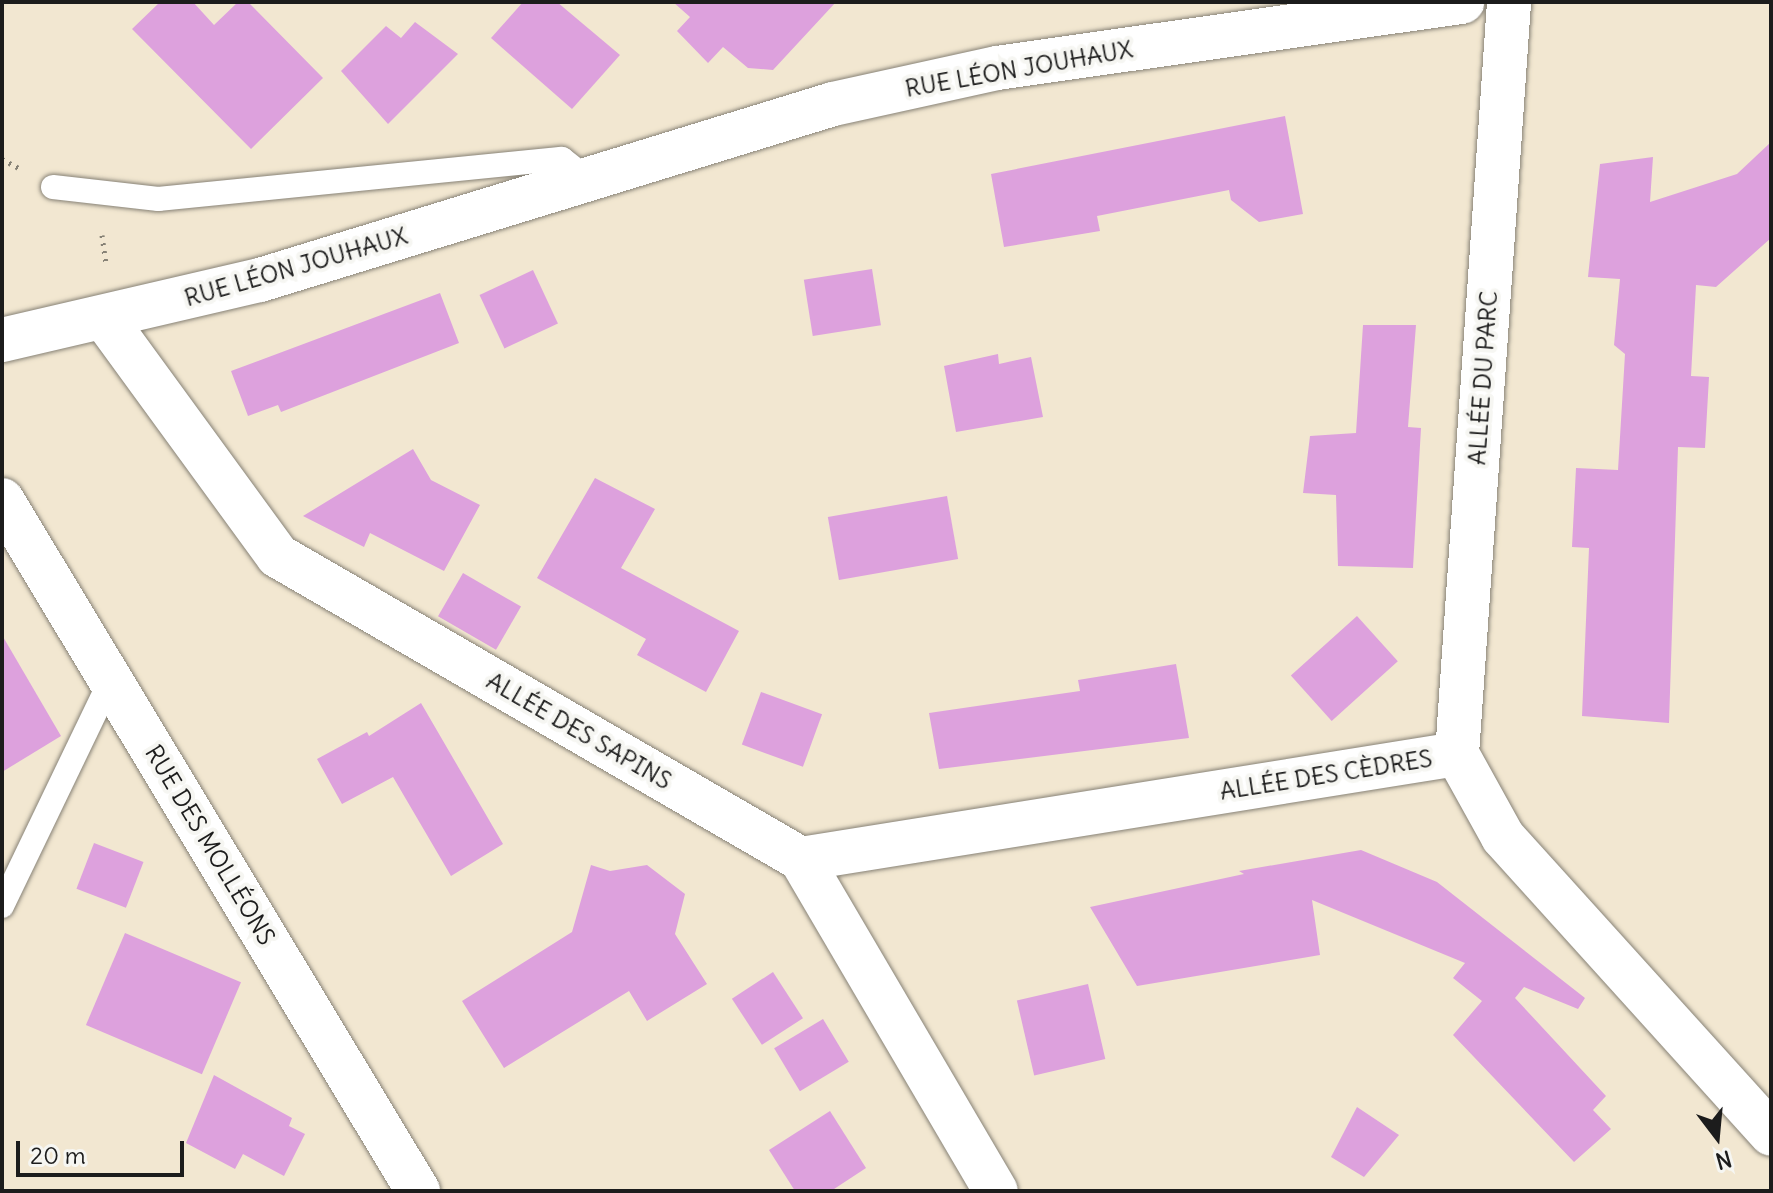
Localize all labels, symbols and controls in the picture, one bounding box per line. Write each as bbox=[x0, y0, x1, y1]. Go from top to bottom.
street label: RUE LÉON JOUHAUX bbox=[903, 35, 1135, 103]
street label: RUE LÉON JOUHAUX bbox=[181, 221, 411, 313]
street label: ALLÉE DU PARC bbox=[1463, 290, 1503, 466]
street label: ALLÉE DES SAPINS bbox=[481, 666, 677, 796]
street label: RUE DES MOLLÉONS bbox=[139, 740, 281, 950]
street label: ALLÉE DES CÈDRES bbox=[1218, 744, 1434, 806]
north arrow bbox=[1677, 1097, 1757, 1177]
scale bar bbox=[20, 1125, 188, 1175]
text: 20 m bbox=[30, 1140, 86, 1170]
text: N bbox=[1712, 1145, 1735, 1176]

